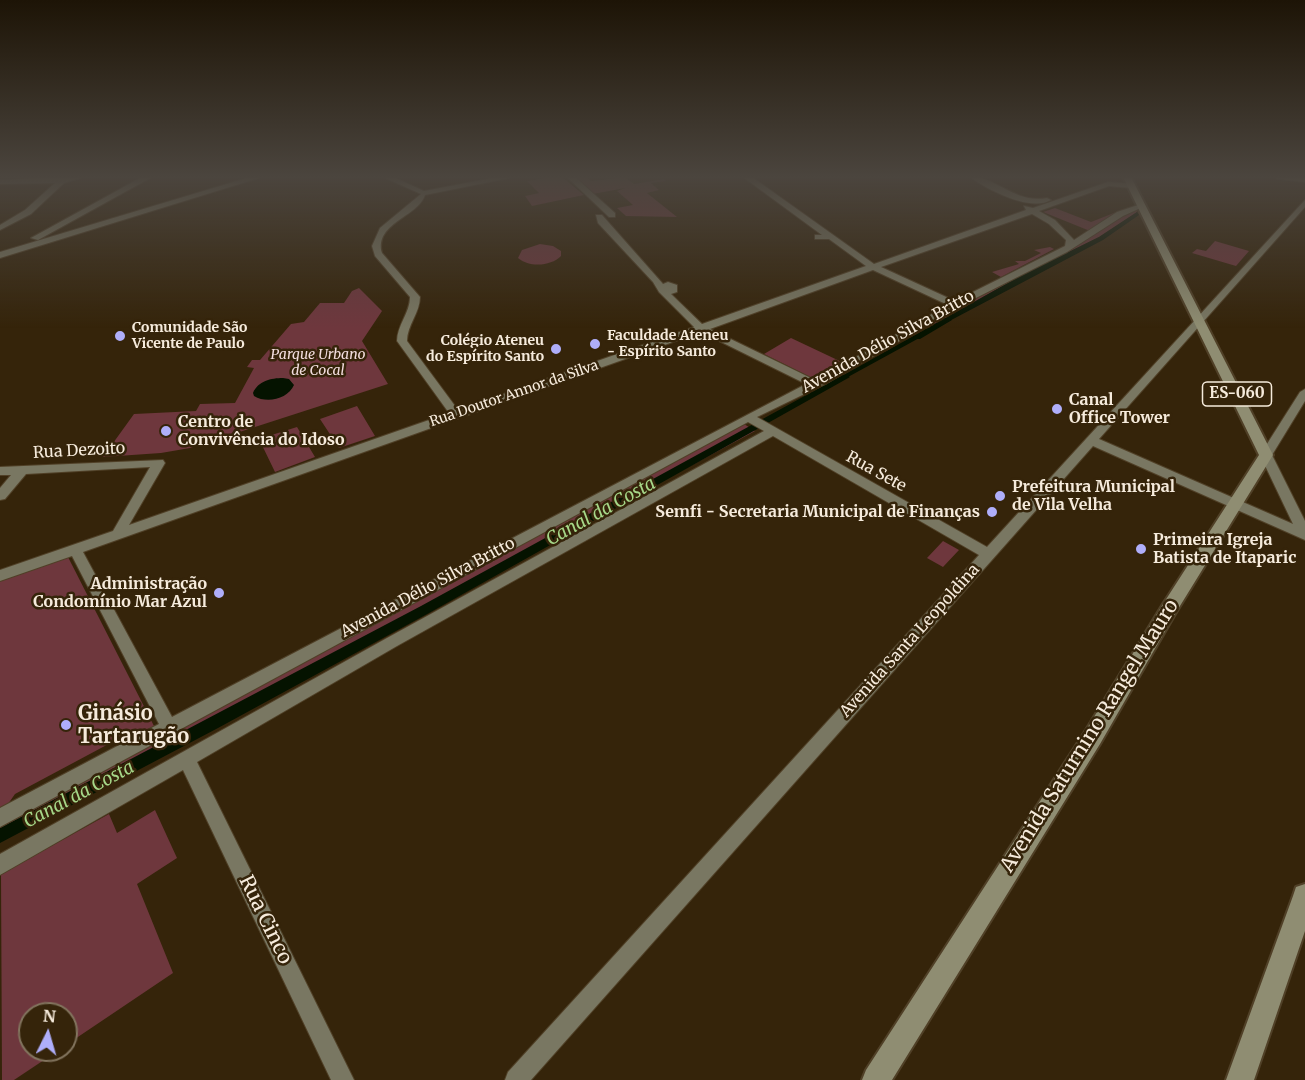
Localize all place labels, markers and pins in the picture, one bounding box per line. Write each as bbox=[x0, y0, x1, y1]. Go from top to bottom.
place label: Comunidade São Vicente de Paulo bbox=[132, 320, 247, 352]
place label: Faculdade Ateneu - Espírito Santo bbox=[607, 328, 728, 360]
marker: Comunidade São Vicente de Paulo bbox=[113, 329, 127, 343]
place label: Colégio Ateneu do Espírito Santo bbox=[426, 333, 544, 366]
marker: Faculdade Ateneu - Espírito Santo bbox=[588, 337, 602, 351]
marker: Colégio Ateneu do Espírito Santo bbox=[549, 342, 563, 356]
place label: Canal Office Tower bbox=[1069, 390, 1170, 428]
marker: Canal Office Tower bbox=[1050, 402, 1064, 416]
place label: Centro de Convivência do Idoso bbox=[178, 412, 345, 450]
marker: Centro de Convivência do Idoso bbox=[159, 424, 173, 438]
place label: Prefeitura Municipal de Vila Velha bbox=[1012, 477, 1175, 515]
marker: Prefeitura Municipal de Vila Velha bbox=[993, 489, 1007, 503]
place label: Semfi - Secretaria Municipal de Finanças bbox=[655, 502, 980, 522]
marker: Semfi - Secretaria Municipal de Finanças bbox=[985, 505, 999, 519]
place label: Primeira Igreja Batista de Itaparic bbox=[1153, 530, 1296, 568]
marker: Primeira Igreja Batista de Itaparic bbox=[1134, 542, 1148, 556]
place label: Administração Condomínio Mar Azul bbox=[33, 574, 207, 612]
marker: Administração Condomínio Mar Azul bbox=[212, 586, 226, 600]
place label: Ginásio Tartarugão bbox=[78, 702, 189, 749]
marker: Ginásio Tartarugão bbox=[59, 718, 73, 732]

